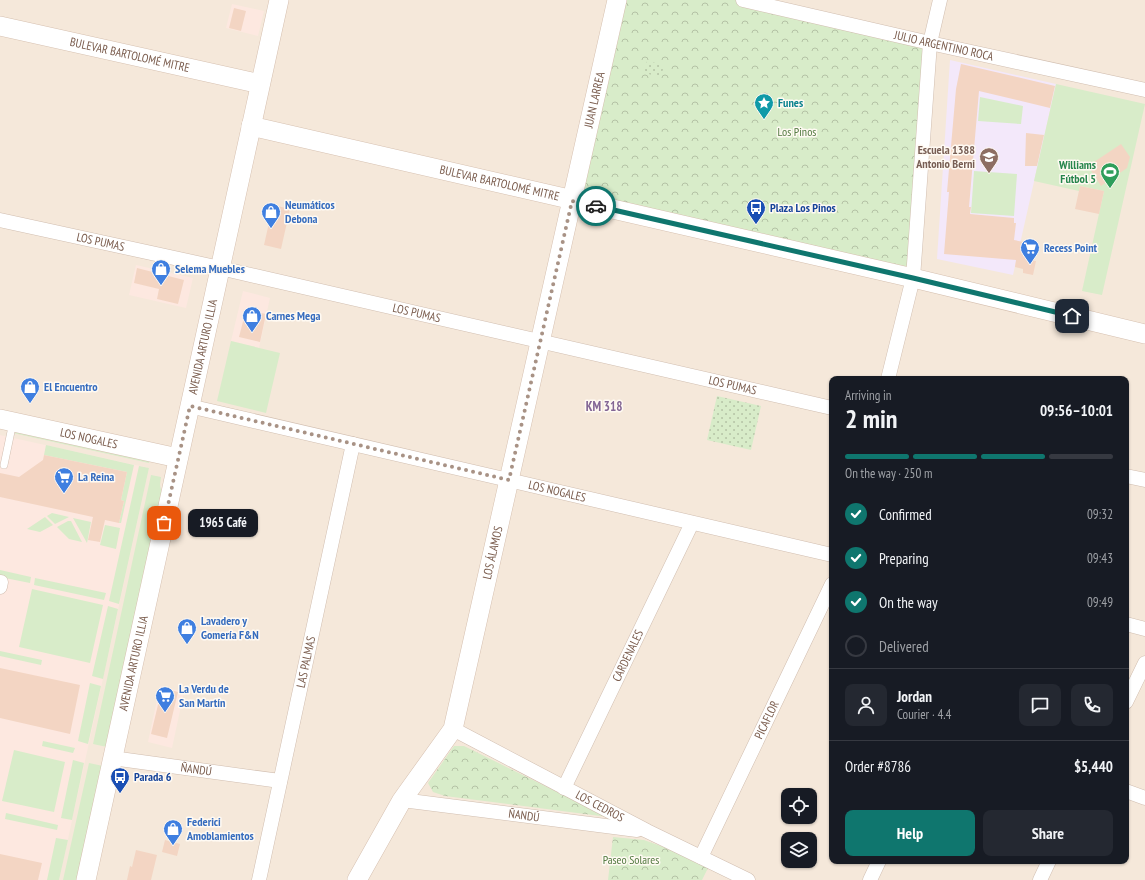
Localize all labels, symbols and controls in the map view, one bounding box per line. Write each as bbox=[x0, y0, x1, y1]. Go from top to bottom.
street label: JULIO ARGENTINO ROCA bbox=[892, 27, 995, 64]
street label: BULEVAR BARTOLOMÉ MITRE bbox=[69, 34, 191, 75]
street label: JUAN LARREA bbox=[580, 70, 608, 130]
place icon: Funes bbox=[753, 92, 775, 120]
place label: Funes bbox=[778, 95, 803, 110]
park label: Los Pinos bbox=[778, 124, 816, 139]
place label: Escuela 1388 Antonio Berni bbox=[915, 142, 975, 171]
school or university icon: Escuela 1388 Antonio Berni bbox=[978, 146, 1000, 174]
place label: Williams Fútbol 5 bbox=[1058, 157, 1096, 186]
sports icon: Williams Fútbol 5 bbox=[1099, 161, 1121, 189]
street label: BULEVAR BARTOLOMÉ MITRE bbox=[438, 162, 561, 204]
courier bbox=[576, 186, 616, 226]
icon: car bbox=[585, 195, 607, 217]
place label: Neumáticos Debona bbox=[285, 197, 335, 226]
bus stop icon: Plaza Los Pinos bbox=[745, 197, 767, 225]
place label: Plaza Los Pinos bbox=[770, 200, 836, 215]
shop icon: Neumáticos Debona bbox=[260, 201, 282, 229]
street label: LOS PUMAS bbox=[75, 229, 126, 254]
supermarket icon: Recess Point bbox=[1019, 237, 1041, 265]
place label: Recess Point bbox=[1044, 240, 1098, 255]
shop icon: Selema Muebles bbox=[150, 258, 172, 286]
place label: Selema Muebles bbox=[175, 261, 245, 276]
street label: AVENIDA ARTURO ILLIA bbox=[185, 297, 220, 396]
pin bbox=[1055, 299, 1089, 333]
street label: LOS PUMAS bbox=[391, 300, 442, 325]
shop icon: Carnes Mega bbox=[241, 305, 263, 333]
icon: home bbox=[1061, 305, 1083, 327]
place label: Carnes Mega bbox=[266, 308, 320, 323]
street label: LOS PUMAS bbox=[707, 372, 758, 398]
shop icon: El Encuentro bbox=[19, 376, 41, 404]
place label: El Encuentro bbox=[44, 379, 98, 394]
text: Arriving in bbox=[845, 387, 892, 404]
district label: KM 318 bbox=[586, 398, 622, 415]
text: 09:56–10:01 bbox=[1040, 401, 1113, 420]
text: 2 min bbox=[845, 402, 898, 435]
street label: LOS NOGALES bbox=[59, 424, 119, 452]
text: On the way · 250 m bbox=[845, 465, 932, 482]
supermarket icon: La Reina bbox=[53, 466, 75, 494]
place label: La Reina bbox=[78, 469, 114, 484]
street label: LOS NOGALES bbox=[527, 477, 588, 505]
icon: check bbox=[845, 503, 867, 525]
text: Confirmed bbox=[879, 505, 932, 524]
pin bbox=[147, 506, 181, 540]
text: 09:32 bbox=[1087, 506, 1113, 523]
callout: 1965 Café bbox=[188, 509, 258, 537]
icon: bag bbox=[153, 512, 175, 534]
text: 1965 Café bbox=[199, 514, 247, 531]
street label: LOS ÁLAMOS bbox=[479, 524, 505, 581]
icon: check bbox=[845, 547, 867, 569]
text: Preparing bbox=[879, 549, 929, 568]
text: 09:43 bbox=[1087, 550, 1113, 567]
icon: check bbox=[845, 591, 867, 613]
text: On the way bbox=[879, 593, 938, 612]
text: 09:49 bbox=[1087, 594, 1113, 611]
place label: Lavadero y Gomería F&N bbox=[201, 613, 259, 642]
street label: AVENIDA ARTURO ILLIA bbox=[115, 614, 151, 712]
shop icon: Lavadero y Gomería F&N bbox=[176, 617, 198, 645]
street label: CARDENALES bbox=[609, 627, 646, 684]
street label: LAS PALMAS bbox=[293, 635, 318, 689]
text: Delivered bbox=[879, 637, 929, 656]
place label: La Verdu de San Martín bbox=[179, 681, 229, 710]
button: person bbox=[845, 684, 887, 726]
button: chat bbox=[1019, 684, 1061, 726]
button: phone bbox=[1071, 684, 1113, 726]
supermarket icon: La Verdu de San Martín bbox=[154, 685, 176, 713]
text: Jordan bbox=[897, 687, 932, 706]
street label: PICAFLOR bbox=[751, 698, 782, 741]
text: Courier · 4.4 bbox=[897, 706, 951, 723]
text: Order #8786 bbox=[845, 757, 911, 776]
text: $5,440 bbox=[1074, 757, 1113, 776]
street label: ÑANDÚ bbox=[180, 759, 213, 779]
bus stop icon: Parada 6 bbox=[109, 766, 131, 794]
place label: Parada 6 bbox=[134, 769, 172, 784]
street label: LOS CEDROS bbox=[573, 787, 627, 825]
map controls bbox=[781, 788, 817, 868]
button: locate bbox=[781, 788, 817, 824]
street label: ÑANDÚ bbox=[508, 806, 540, 824]
button: Help bbox=[845, 810, 975, 856]
button: Share bbox=[983, 810, 1113, 856]
place label: Federici Amoblamientos bbox=[186, 814, 254, 843]
shop icon: Federici Amoblamientos bbox=[162, 818, 184, 846]
button: layers bbox=[781, 832, 817, 868]
park label: Paseo Solares bbox=[603, 852, 659, 867]

